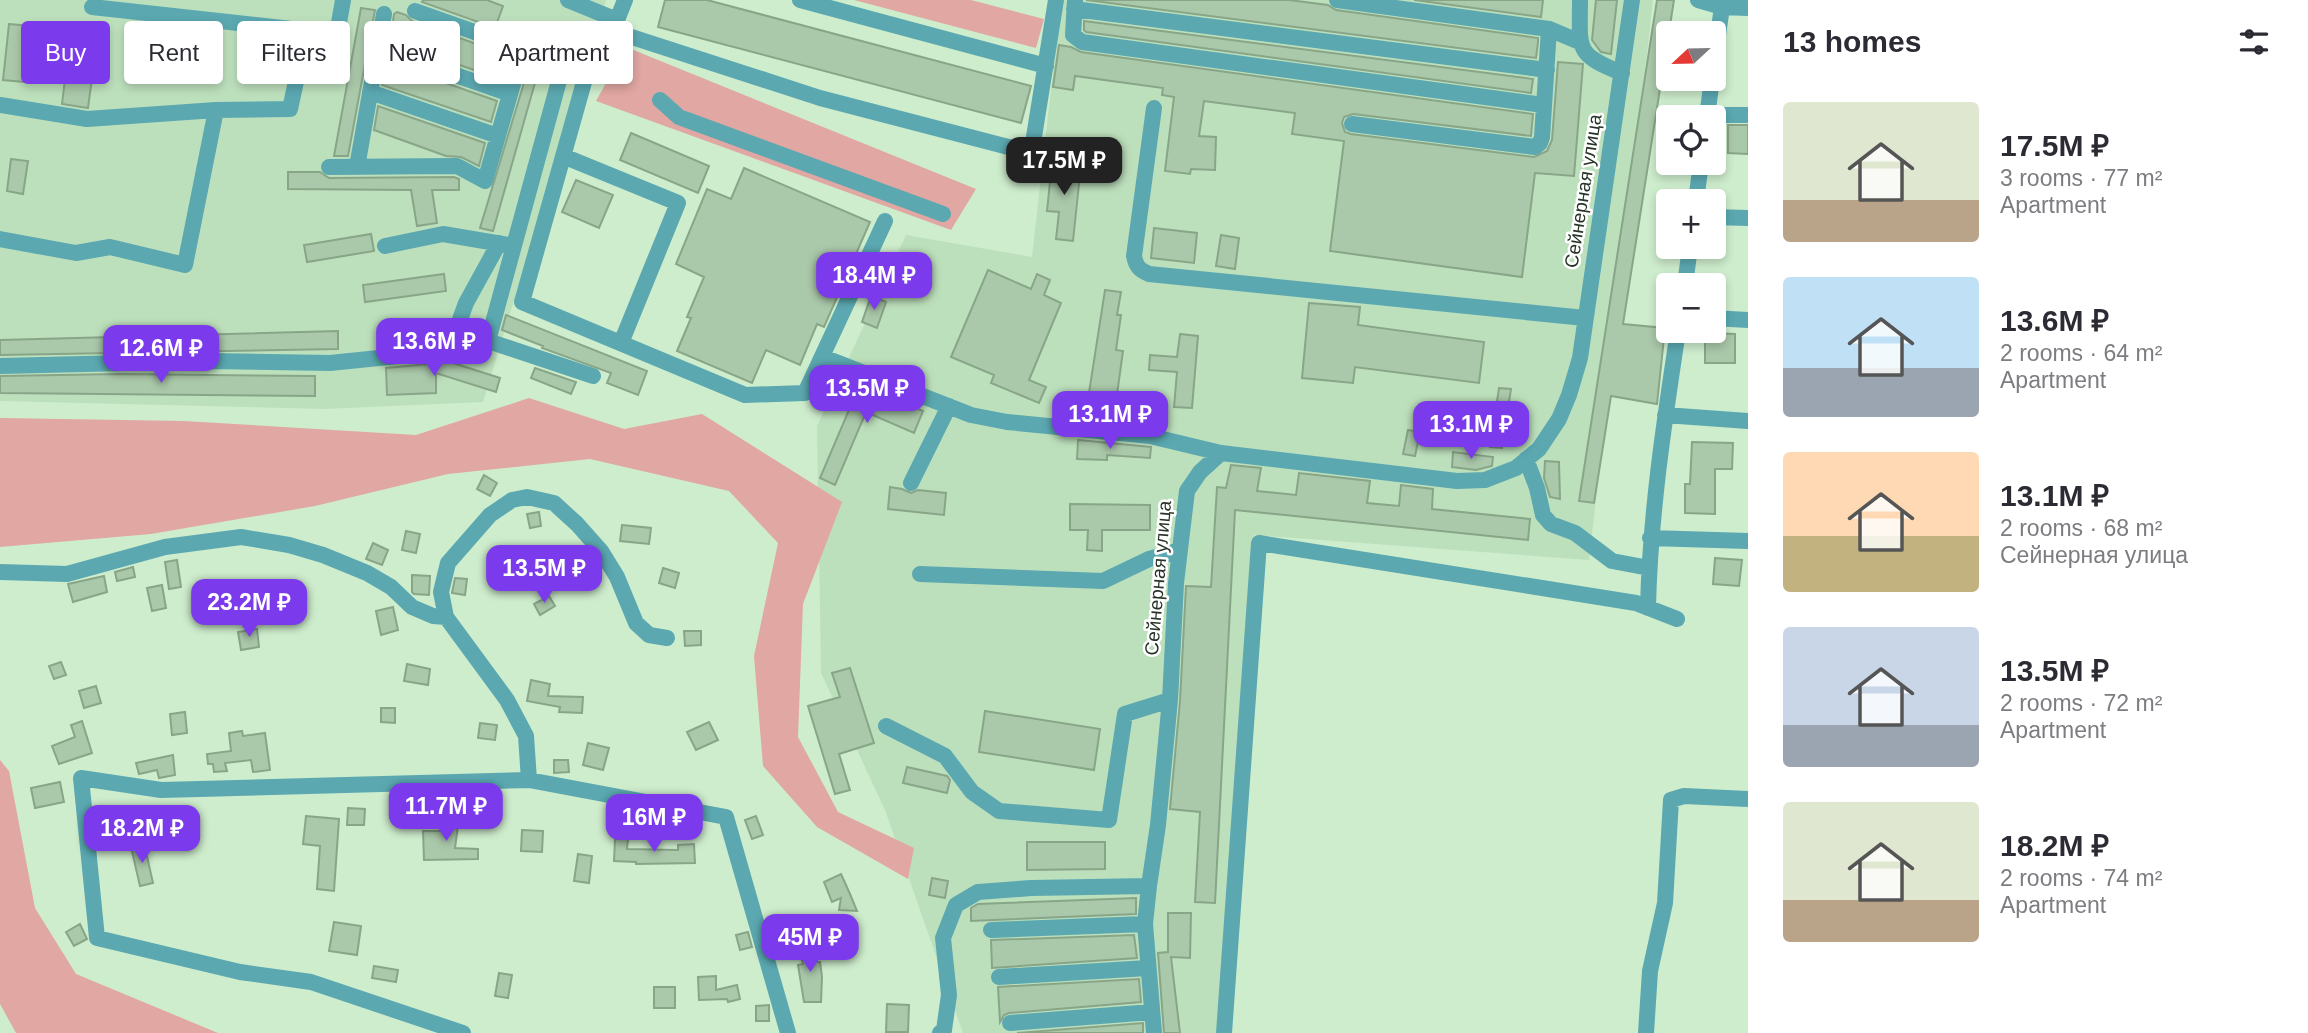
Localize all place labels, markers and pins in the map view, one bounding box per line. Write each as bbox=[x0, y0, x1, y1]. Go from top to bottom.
pin: 17.5M ₽ bbox=[999, 138, 1129, 197]
pin: 18.4M ₽ bbox=[809, 252, 939, 312]
pin: 13.6M ₽ bbox=[369, 318, 499, 378]
pin: 12.6M ₽ bbox=[96, 326, 226, 385]
pin: 13.5M ₽ bbox=[802, 366, 932, 425]
pin: 13.1M ₽ bbox=[1045, 392, 1175, 451]
pin: 13.1M ₽ bbox=[1406, 402, 1536, 461]
pin: 13.5M ₽ bbox=[479, 546, 609, 605]
pin: 23.2M ₽ bbox=[184, 580, 314, 639]
pin: 11.7M ₽ bbox=[381, 784, 511, 843]
pin: 16M ₽ bbox=[605, 794, 703, 854]
pin: 18.2M ₽ bbox=[77, 806, 207, 865]
pin: 45M ₽ bbox=[761, 914, 859, 974]

